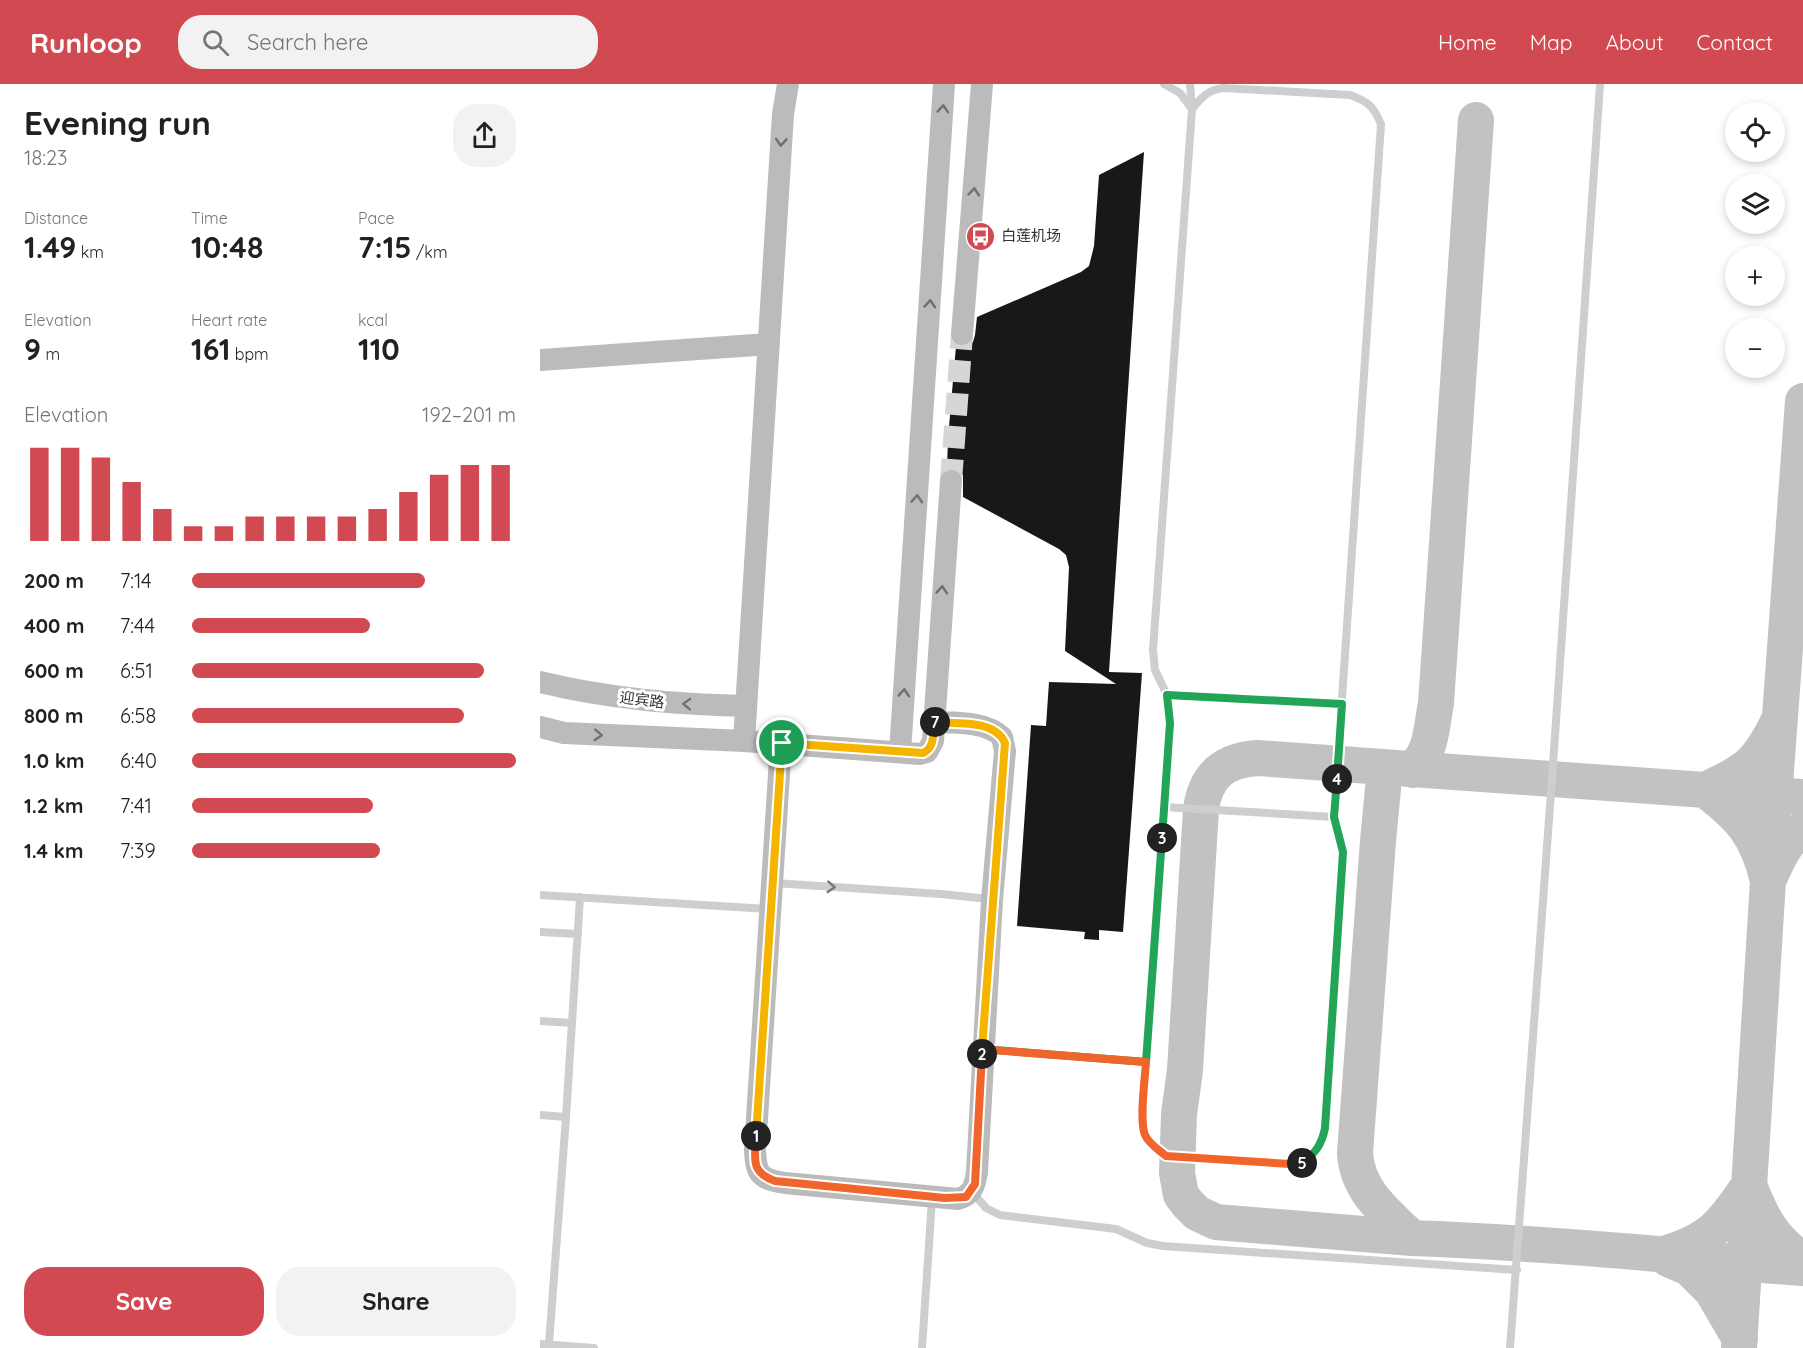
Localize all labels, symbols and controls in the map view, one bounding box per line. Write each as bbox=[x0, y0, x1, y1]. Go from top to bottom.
search box bbox=[178, 15, 598, 69]
text: Runloop bbox=[30, 25, 142, 60]
icon: search bbox=[199, 26, 232, 59]
text: Search here bbox=[247, 28, 368, 56]
text: Home bbox=[1438, 29, 1497, 55]
text: Map bbox=[1530, 29, 1573, 55]
text: About bbox=[1606, 29, 1664, 55]
text: Contact bbox=[1697, 29, 1773, 55]
text: Evening run bbox=[24, 102, 211, 143]
map controls bbox=[1725, 102, 1785, 378]
button: locate bbox=[1725, 102, 1785, 162]
button: share bbox=[453, 104, 516, 167]
one-way arrow bbox=[936, 105, 949, 114]
one-way arrow bbox=[775, 138, 788, 147]
text: 18:23 bbox=[24, 145, 68, 170]
button: layers bbox=[1725, 174, 1785, 234]
one-way arrow bbox=[967, 188, 980, 197]
text: Distance bbox=[24, 208, 88, 228]
text: Time bbox=[191, 208, 228, 228]
text: Pace bbox=[358, 208, 394, 228]
bus stop icon: 白莲机场 bbox=[964, 220, 996, 252]
place label: 白莲机场 bbox=[1001, 226, 1061, 245]
text: 1.49 bbox=[24, 228, 76, 266]
text: 10:48 bbox=[191, 228, 263, 266]
text: 7:15 bbox=[358, 228, 412, 266]
text: km bbox=[76, 242, 104, 262]
text: /km bbox=[412, 242, 448, 262]
button: + bbox=[1725, 246, 1785, 306]
one-way arrow bbox=[923, 299, 936, 308]
text: Elevation bbox=[24, 310, 91, 330]
text: Heart rate bbox=[191, 310, 267, 330]
text: kcal bbox=[358, 310, 388, 330]
button: − bbox=[1725, 318, 1785, 378]
text: 9 bbox=[24, 330, 41, 368]
text: 161 bbox=[191, 330, 230, 368]
text: 110 bbox=[358, 330, 400, 368]
text: m bbox=[41, 344, 60, 364]
text: bpm bbox=[230, 344, 269, 364]
text: Elevation bbox=[24, 402, 108, 427]
text: 192–201 m bbox=[422, 402, 516, 427]
one-way arrow bbox=[910, 494, 923, 503]
text: 200 m bbox=[24, 568, 84, 593]
text: 7:14 bbox=[120, 568, 152, 593]
one-way arrow bbox=[935, 585, 948, 594]
text: 400 m bbox=[24, 613, 84, 638]
text: 7:44 bbox=[120, 613, 155, 638]
text: 600 m bbox=[24, 658, 84, 683]
text: 6:51 bbox=[120, 658, 153, 683]
street label: 迎宾路 bbox=[619, 687, 666, 712]
one-way arrow bbox=[898, 689, 911, 698]
one-way arrow bbox=[683, 698, 692, 711]
text: 800 m bbox=[24, 703, 84, 728]
text: 6:58 bbox=[120, 703, 156, 728]
pin: 7 bbox=[920, 707, 950, 737]
text: 7 bbox=[931, 712, 939, 732]
pin bbox=[756, 717, 807, 768]
icon: arrive bbox=[765, 726, 798, 759]
one-way arrow bbox=[593, 728, 602, 741]
text: 1.0 km bbox=[24, 748, 84, 773]
text: 6:40 bbox=[120, 748, 157, 773]
pin: 4 bbox=[1322, 764, 1352, 794]
text: 4 bbox=[1332, 769, 1342, 789]
text: 1.2 km bbox=[24, 793, 84, 818]
text: 7:41 bbox=[120, 793, 152, 818]
pin: 3 bbox=[1147, 823, 1177, 853]
text: 3 bbox=[1158, 828, 1166, 848]
text: 1.4 km bbox=[24, 838, 83, 863]
text: 7:39 bbox=[120, 838, 156, 863]
one-way arrow bbox=[826, 880, 835, 893]
pin: 2 bbox=[967, 1039, 997, 1069]
text: 2 bbox=[977, 1044, 987, 1064]
pin: 1 bbox=[741, 1121, 771, 1151]
text: 1 bbox=[753, 1126, 759, 1146]
pin: 5 bbox=[1287, 1148, 1317, 1178]
text: 5 bbox=[1297, 1153, 1307, 1173]
button: Save bbox=[24, 1267, 264, 1336]
button: Share bbox=[276, 1267, 516, 1336]

